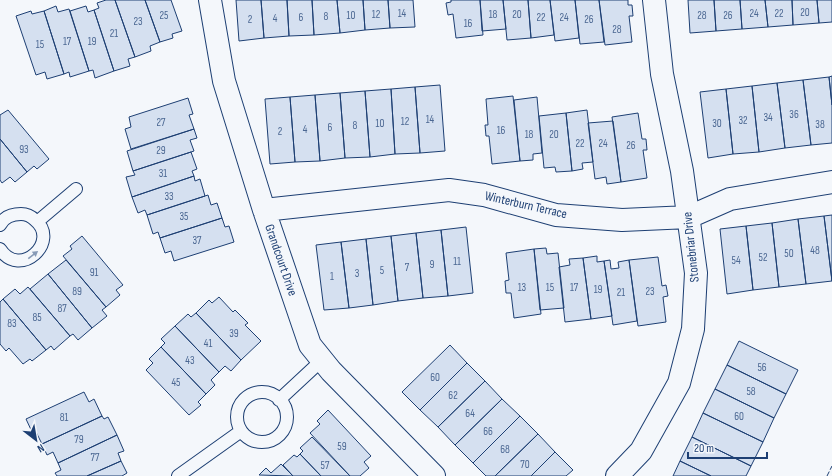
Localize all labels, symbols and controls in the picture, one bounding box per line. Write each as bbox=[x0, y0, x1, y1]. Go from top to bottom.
house number: 20 bbox=[800, 6, 810, 19]
house number: 14 bbox=[398, 7, 407, 20]
house number: 24 bbox=[749, 7, 759, 20]
house number: 22 bbox=[774, 7, 784, 20]
house number: 12 bbox=[372, 8, 381, 21]
house number: 18 bbox=[489, 8, 498, 21]
house number: 20 bbox=[512, 8, 522, 21]
house number: 25 bbox=[160, 9, 168, 22]
house number: 10 bbox=[347, 9, 355, 22]
house number: 28 bbox=[697, 9, 707, 22]
house number: 26 bbox=[723, 9, 733, 22]
house number: 8 bbox=[324, 10, 329, 23]
house number: 6 bbox=[299, 11, 304, 24]
house number: 22 bbox=[536, 11, 546, 24]
house number: 24 bbox=[559, 11, 569, 24]
house number: 4 bbox=[273, 12, 278, 25]
house number: 2 bbox=[248, 13, 253, 26]
house number: 26 bbox=[584, 13, 594, 26]
house number: 23 bbox=[133, 15, 143, 28]
house number: 16 bbox=[464, 17, 473, 30]
house number: 28 bbox=[612, 23, 622, 36]
house number: 21 bbox=[110, 27, 118, 40]
house number: 17 bbox=[63, 35, 72, 48]
house number: 19 bbox=[88, 35, 96, 48]
house number: 15 bbox=[36, 38, 44, 51]
house number: 36 bbox=[789, 108, 799, 121]
house number: 34 bbox=[763, 111, 773, 124]
house number: 14 bbox=[426, 113, 435, 126]
house number: 32 bbox=[738, 114, 748, 127]
house number: 12 bbox=[401, 115, 410, 128]
house number: 27 bbox=[157, 116, 166, 129]
house number: 10 bbox=[376, 117, 384, 130]
house number: 30 bbox=[712, 117, 722, 130]
house number: 38 bbox=[815, 118, 825, 131]
house number: 8 bbox=[353, 119, 358, 132]
house number: 6 bbox=[328, 121, 333, 134]
house number: 4 bbox=[303, 123, 308, 136]
house number: 16 bbox=[497, 124, 506, 137]
house number: 2 bbox=[278, 125, 283, 138]
house number: 18 bbox=[525, 128, 534, 141]
house number: 20 bbox=[549, 128, 559, 141]
house number: 22 bbox=[575, 137, 585, 150]
house number: 24 bbox=[598, 137, 608, 150]
house number: 26 bbox=[626, 139, 636, 152]
house number: 93 bbox=[19, 143, 29, 156]
house number: 29 bbox=[156, 144, 166, 157]
house number: 31 bbox=[159, 167, 167, 180]
street label: Winterburn Terrace bbox=[483, 188, 569, 222]
house number: 33 bbox=[164, 190, 174, 203]
house number: 35 bbox=[179, 210, 189, 223]
street label: Stonebriar Drive bbox=[679, 211, 703, 283]
street label: Grandcourt Drive bbox=[261, 222, 301, 298]
house number: 37 bbox=[192, 234, 202, 247]
house number: 48 bbox=[810, 244, 820, 257]
house number: 50 bbox=[784, 247, 794, 260]
one-way arrow bbox=[28, 251, 38, 259]
house number: 52 bbox=[759, 251, 768, 264]
house number: 54 bbox=[731, 254, 741, 267]
house number: 11 bbox=[453, 255, 461, 268]
house number: 9 bbox=[430, 258, 435, 271]
house number: 7 bbox=[405, 261, 410, 274]
house number: 5 bbox=[380, 264, 384, 277]
house number: 91 bbox=[90, 266, 99, 279]
house number: 3 bbox=[355, 267, 360, 280]
house number: 1 bbox=[330, 270, 334, 283]
house number: 13 bbox=[518, 281, 527, 294]
house number: 15 bbox=[546, 281, 554, 294]
house number: 17 bbox=[570, 281, 579, 294]
house number: 19 bbox=[594, 283, 602, 296]
house number: 89 bbox=[72, 285, 82, 298]
house number: 23 bbox=[645, 285, 655, 298]
house number: 21 bbox=[617, 286, 625, 299]
house number: 87 bbox=[57, 302, 67, 315]
house number: 85 bbox=[32, 311, 42, 324]
house number: 83 bbox=[7, 317, 17, 330]
house number: 39 bbox=[229, 327, 239, 340]
house number: 41 bbox=[204, 337, 212, 350]
house number: 43 bbox=[185, 354, 195, 367]
house number: 56 bbox=[757, 361, 767, 374]
house number: 60 bbox=[430, 371, 440, 384]
house number: 45 bbox=[171, 376, 181, 389]
house number: 58 bbox=[746, 385, 756, 398]
house number: 62 bbox=[448, 389, 458, 402]
house number: 64 bbox=[465, 407, 475, 420]
house number: 60 bbox=[734, 410, 744, 423]
house number: 81 bbox=[60, 411, 68, 424]
north arrow bbox=[16, 420, 56, 460]
house number: 66 bbox=[483, 425, 493, 438]
house number: 79 bbox=[74, 433, 84, 446]
scale bar bbox=[688, 434, 767, 460]
house number: 59 bbox=[337, 440, 347, 453]
text: N bbox=[35, 441, 47, 455]
text: 20 m bbox=[694, 441, 714, 456]
house number: 68 bbox=[500, 443, 510, 456]
house number: 77 bbox=[91, 451, 100, 464]
house number: 70 bbox=[520, 458, 530, 471]
house number: 57 bbox=[321, 459, 330, 472]

